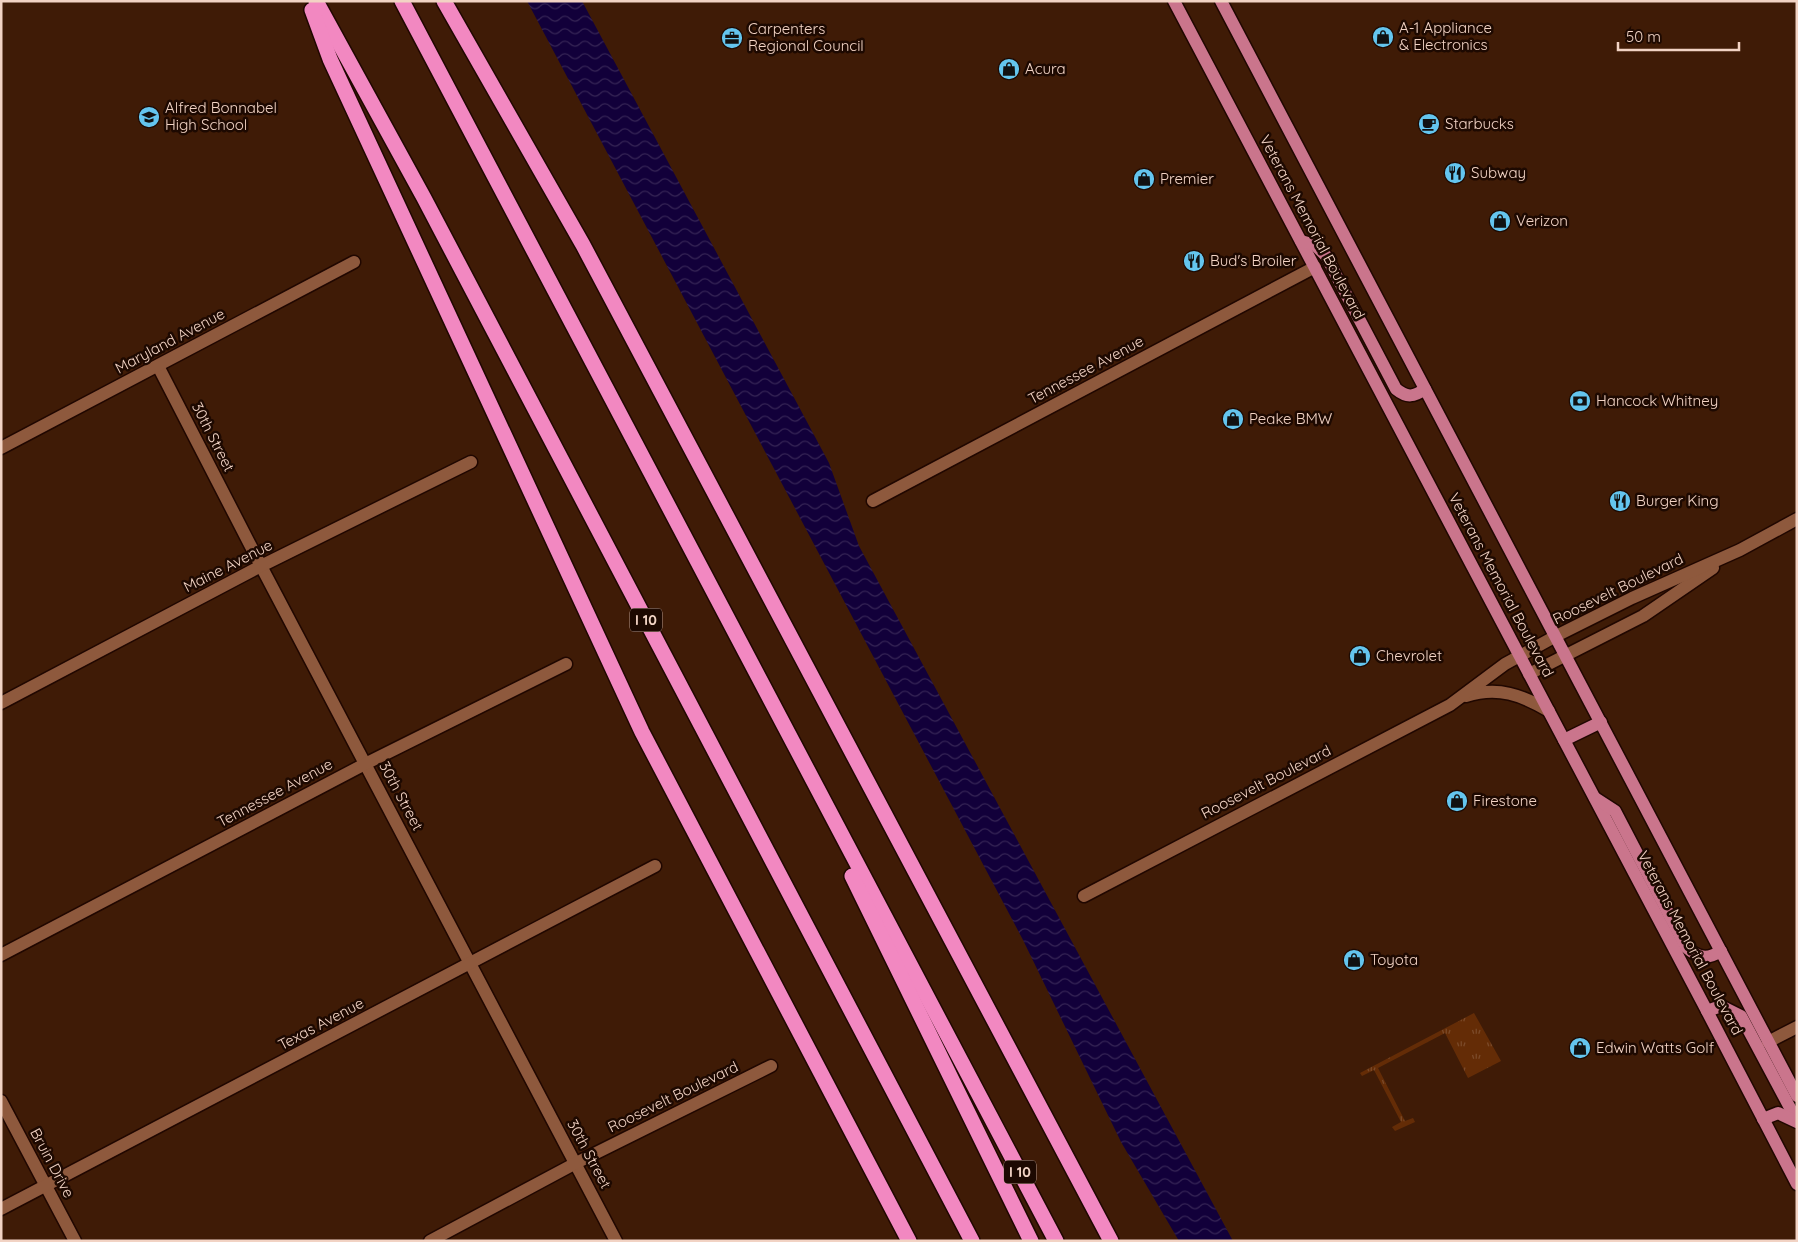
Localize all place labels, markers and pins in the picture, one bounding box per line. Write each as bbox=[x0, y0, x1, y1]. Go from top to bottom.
place label: A-1 Appliance & Electronics bbox=[1399, 18, 1492, 54]
place label: Carpenters Regional Council bbox=[748, 19, 864, 55]
shop icon: A-1 Appliance & Electronics bbox=[1371, 25, 1395, 49]
office icon: Carpenters Regional Council bbox=[720, 26, 744, 50]
shop icon: Acura bbox=[997, 57, 1021, 81]
place label: Acura bbox=[1025, 59, 1066, 78]
place label: Alfred Bonnabel High School bbox=[165, 98, 277, 134]
school or university icon: Alfred Bonnabel High School bbox=[137, 105, 161, 129]
cafe icon: Starbucks bbox=[1417, 112, 1441, 136]
place label: Starbucks bbox=[1445, 114, 1514, 133]
restaurant icon: Subway bbox=[1443, 161, 1467, 185]
place label: Subway bbox=[1471, 163, 1526, 182]
shop icon: Premier bbox=[1132, 167, 1156, 191]
place label: Premier bbox=[1160, 169, 1214, 188]
shop icon: Verizon bbox=[1488, 209, 1512, 233]
place label: Verizon bbox=[1516, 211, 1568, 230]
restaurant icon: Bud's Broiler bbox=[1182, 249, 1206, 273]
place label: Bud's Broiler bbox=[1210, 251, 1297, 270]
bank icon: Hancock Whitney bbox=[1568, 389, 1592, 413]
place label: Hancock Whitney bbox=[1596, 391, 1718, 410]
shop icon: Peake BMW bbox=[1221, 407, 1245, 431]
place label: Peake BMW bbox=[1249, 409, 1333, 428]
restaurant icon: Burger King bbox=[1608, 489, 1632, 513]
place label: Burger King bbox=[1636, 491, 1719, 510]
shop icon: Chevrolet bbox=[1348, 644, 1372, 668]
place label: Chevrolet bbox=[1376, 646, 1442, 665]
shop icon: Firestone bbox=[1445, 789, 1469, 813]
place label: Firestone bbox=[1473, 791, 1537, 810]
shop icon: Toyota bbox=[1342, 948, 1366, 972]
place label: Toyota bbox=[1370, 950, 1418, 969]
shop icon: Edwin Watts Golf bbox=[1568, 1036, 1592, 1060]
place label: Edwin Watts Golf bbox=[1596, 1038, 1715, 1057]

